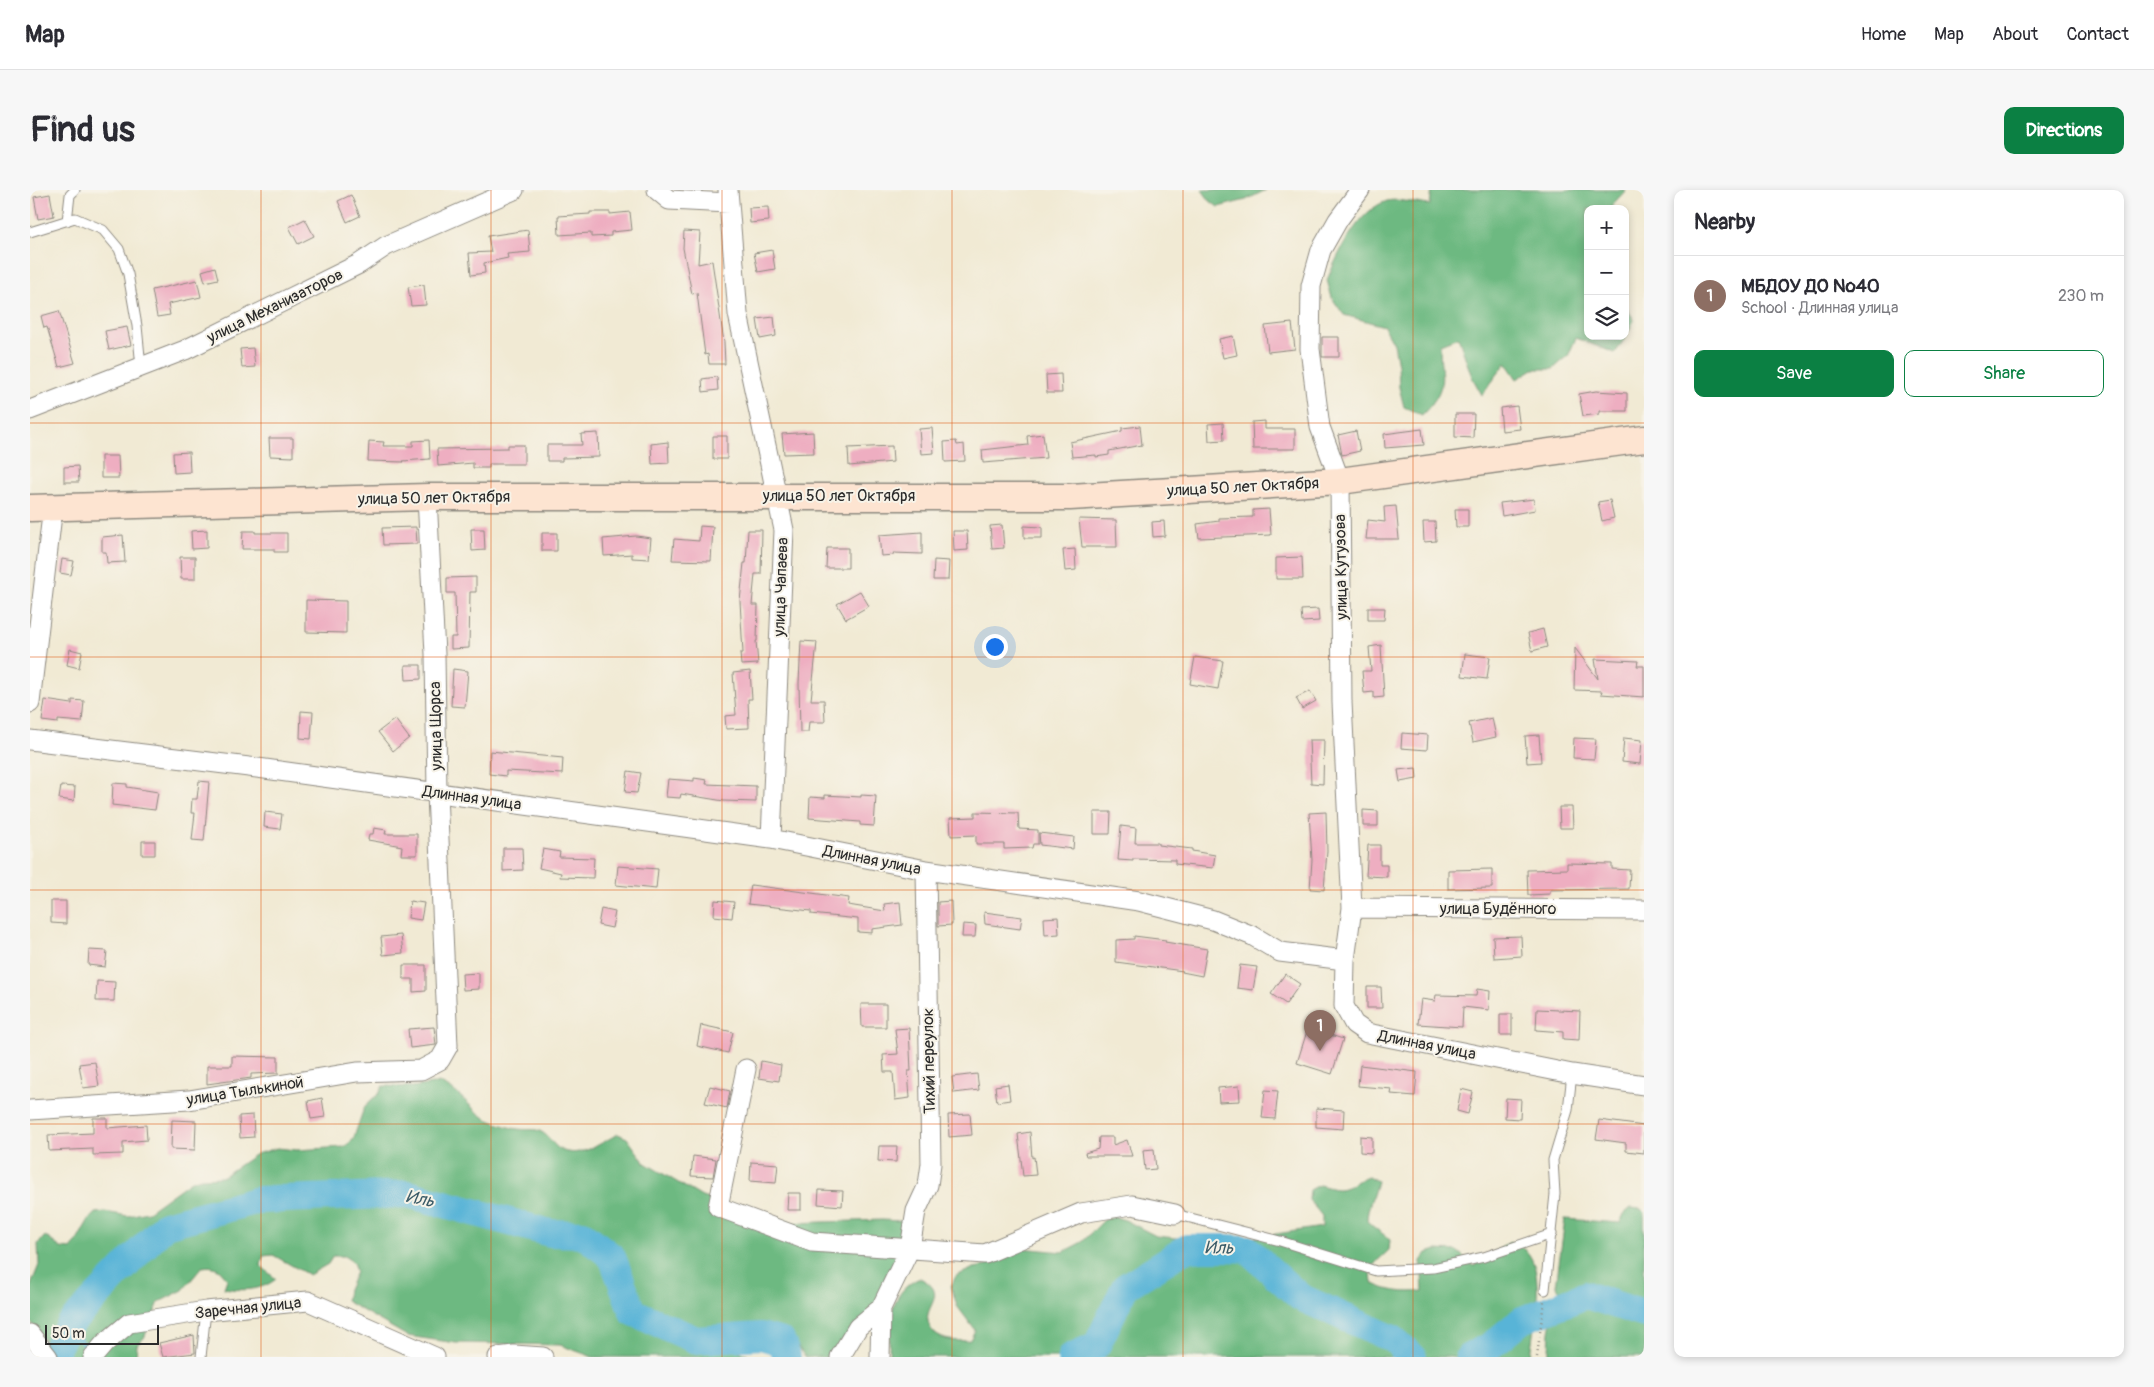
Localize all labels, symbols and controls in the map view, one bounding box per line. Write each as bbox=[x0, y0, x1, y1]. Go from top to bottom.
text: Map bbox=[25, 20, 65, 49]
text: Home bbox=[1861, 23, 1906, 46]
text: Map bbox=[1934, 23, 1964, 46]
text: About bbox=[1992, 23, 2038, 46]
text: Contact bbox=[2066, 23, 2129, 46]
button: Directions bbox=[2004, 107, 2124, 154]
text: Find us bbox=[30, 108, 135, 152]
map controls bbox=[1584, 205, 1629, 340]
button: + bbox=[1584, 205, 1629, 250]
text: Nearby bbox=[1694, 209, 1755, 236]
button: − bbox=[1584, 250, 1629, 295]
street label: улица Механизаторов bbox=[203, 264, 346, 348]
text: МБДОУ ДО №40 bbox=[1741, 274, 1880, 298]
text: 1 bbox=[1707, 286, 1713, 306]
text: 230 m bbox=[2058, 286, 2104, 306]
button: layers bbox=[1584, 295, 1629, 340]
text: School · Длинная улица bbox=[1741, 298, 1898, 318]
button: Save bbox=[1694, 350, 1894, 397]
button: Share bbox=[1904, 350, 2104, 397]
street label: улица 50 лет Октября bbox=[1165, 473, 1320, 501]
street label: улица 50 лет Октября bbox=[762, 486, 915, 506]
street label: улица 50 лет Октября bbox=[357, 487, 510, 509]
street label: улица Кутузова bbox=[1330, 514, 1352, 621]
street label: улица Чапаева bbox=[769, 537, 793, 638]
your location bbox=[982, 634, 1008, 660]
street label: улица Щорса bbox=[425, 681, 447, 772]
street label: Длинная улица bbox=[420, 781, 523, 815]
street label: Длинная улица bbox=[820, 841, 923, 879]
street label: улица Будённого bbox=[1439, 899, 1557, 919]
street label: Тихий переулок bbox=[918, 1008, 940, 1114]
pin: 1 bbox=[1304, 1010, 1336, 1051]
street label: Длинная улица bbox=[1375, 1026, 1478, 1064]
street label: улица Тылькиной bbox=[184, 1072, 305, 1110]
water label: Иль bbox=[404, 1185, 437, 1213]
water label: Иль bbox=[1205, 1236, 1234, 1260]
street label: Заречная улица bbox=[194, 1292, 302, 1324]
scale bar bbox=[45, 1322, 159, 1345]
text: 50 m bbox=[52, 1325, 85, 1342]

